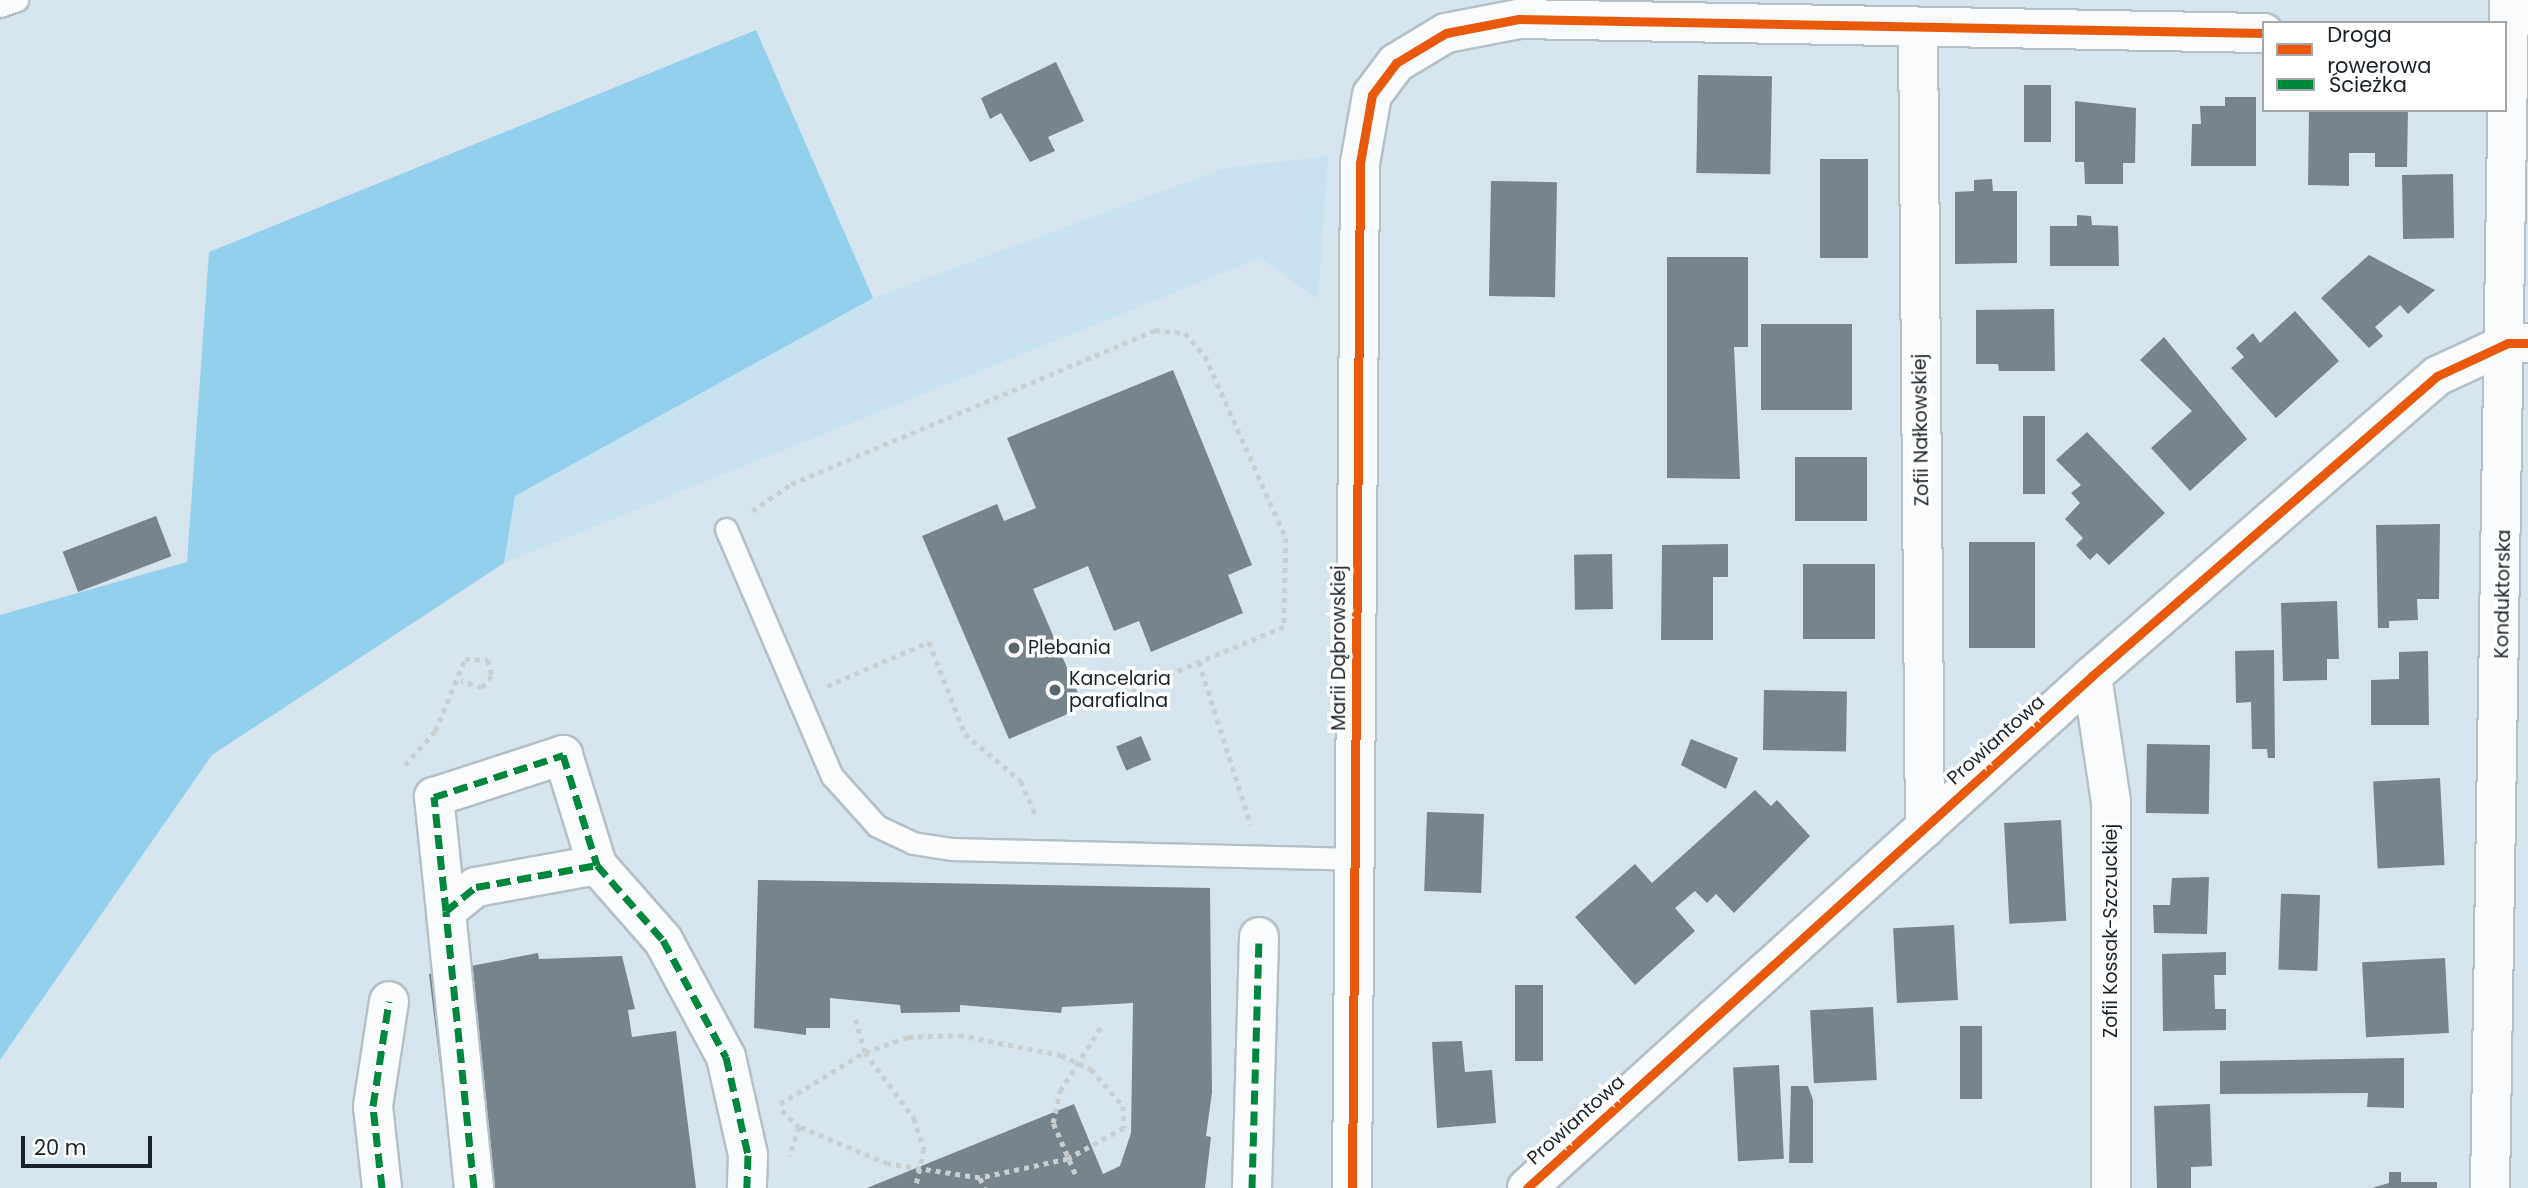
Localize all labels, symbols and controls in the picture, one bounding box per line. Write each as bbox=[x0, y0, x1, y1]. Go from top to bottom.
text: Droga rowerowa bbox=[2327, 20, 2431, 80]
legend bbox=[2262, 21, 2507, 112]
text: Ścieżka bbox=[2329, 70, 2407, 99]
street label: Zofii Nałkowskiej bbox=[1908, 354, 1934, 506]
street label: Konduktorska bbox=[2490, 529, 2516, 659]
street label: Marii Dąbrowskiej bbox=[1328, 565, 1350, 731]
place label: Plebania bbox=[1028, 637, 1111, 659]
marker: Plebania bbox=[1006, 640, 1022, 656]
place label: Kancelaria parafialna bbox=[1069, 668, 1171, 712]
marker: Kancelaria parafialna bbox=[1047, 682, 1063, 698]
street label: Prowiantowa bbox=[1943, 690, 2049, 790]
street label: Zofii Kossak-Szczuckiej bbox=[2100, 824, 2122, 1038]
street label: Prowiantowa bbox=[1523, 1070, 1629, 1170]
scale bar bbox=[24, 1122, 156, 1166]
text: 20 m bbox=[34, 1133, 87, 1162]

